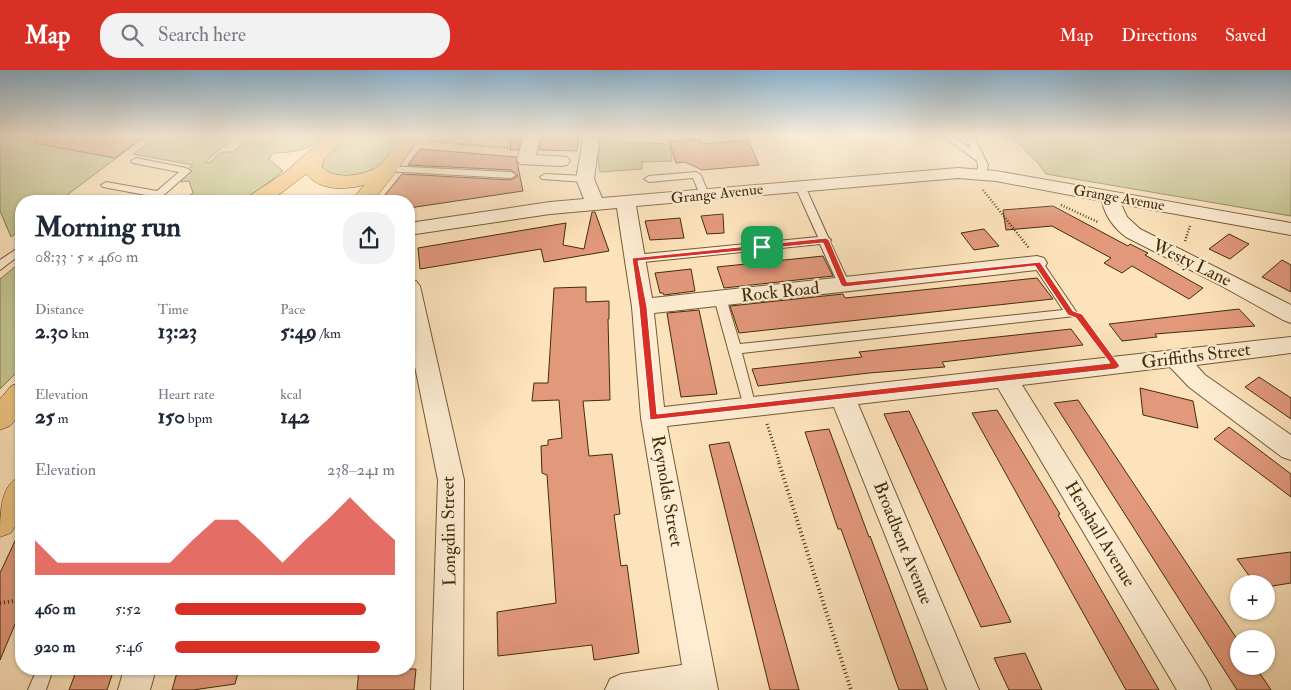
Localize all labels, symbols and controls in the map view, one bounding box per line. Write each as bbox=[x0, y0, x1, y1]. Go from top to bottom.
search box bbox=[100, 13, 450, 58]
text: Map bbox=[25, 20, 70, 51]
icon: search bbox=[118, 21, 146, 49]
text: Search here bbox=[158, 23, 246, 47]
text: Map bbox=[1060, 24, 1093, 47]
text: Directions bbox=[1121, 24, 1197, 47]
text: Saved bbox=[1225, 24, 1266, 47]
street label: Grange Avenue bbox=[670, 180, 764, 208]
street label: Grange Avenue bbox=[1072, 181, 1166, 215]
text: Morning run bbox=[35, 210, 181, 245]
button: share bbox=[343, 212, 395, 264]
pin bbox=[741, 226, 783, 268]
icon: arrive bbox=[748, 233, 776, 261]
street label: Westy Lane bbox=[1148, 234, 1236, 292]
text: 08:33 · 5 × 460 m bbox=[35, 247, 138, 267]
street label: Rock Road bbox=[740, 276, 820, 308]
text: Distance bbox=[35, 301, 84, 318]
text: Time bbox=[158, 301, 188, 318]
text: Pace bbox=[280, 301, 305, 318]
text: 2.30 bbox=[35, 318, 69, 345]
text: 13:23 bbox=[158, 318, 197, 345]
text: 5:49 bbox=[280, 318, 317, 345]
text: km bbox=[69, 325, 89, 342]
text: /km bbox=[317, 325, 341, 342]
street label: Griffiths Street bbox=[1140, 338, 1252, 374]
text: Elevation bbox=[35, 386, 88, 403]
text: Heart rate bbox=[158, 386, 215, 403]
text: kcal bbox=[280, 386, 302, 403]
text: 25 bbox=[35, 403, 55, 430]
text: 150 bbox=[158, 403, 185, 430]
text: 142 bbox=[280, 403, 310, 430]
text: m bbox=[55, 410, 69, 427]
text: bpm bbox=[185, 410, 213, 427]
street label: Reynolds Street bbox=[646, 433, 688, 549]
text: Elevation bbox=[35, 460, 96, 480]
text: 238–241 m bbox=[327, 460, 395, 480]
street label: Longdin Street bbox=[437, 476, 461, 586]
street label: Henshall Avenue bbox=[1059, 477, 1141, 592]
street label: Broadbent Avenue bbox=[868, 478, 938, 608]
map controls bbox=[1230, 575, 1275, 675]
button: + bbox=[1230, 575, 1275, 620]
text: 460 m bbox=[35, 599, 76, 619]
text: 5:52 bbox=[115, 599, 141, 619]
button: − bbox=[1230, 630, 1275, 675]
text: 920 m bbox=[35, 637, 75, 657]
text: 5:46 bbox=[115, 637, 143, 657]

